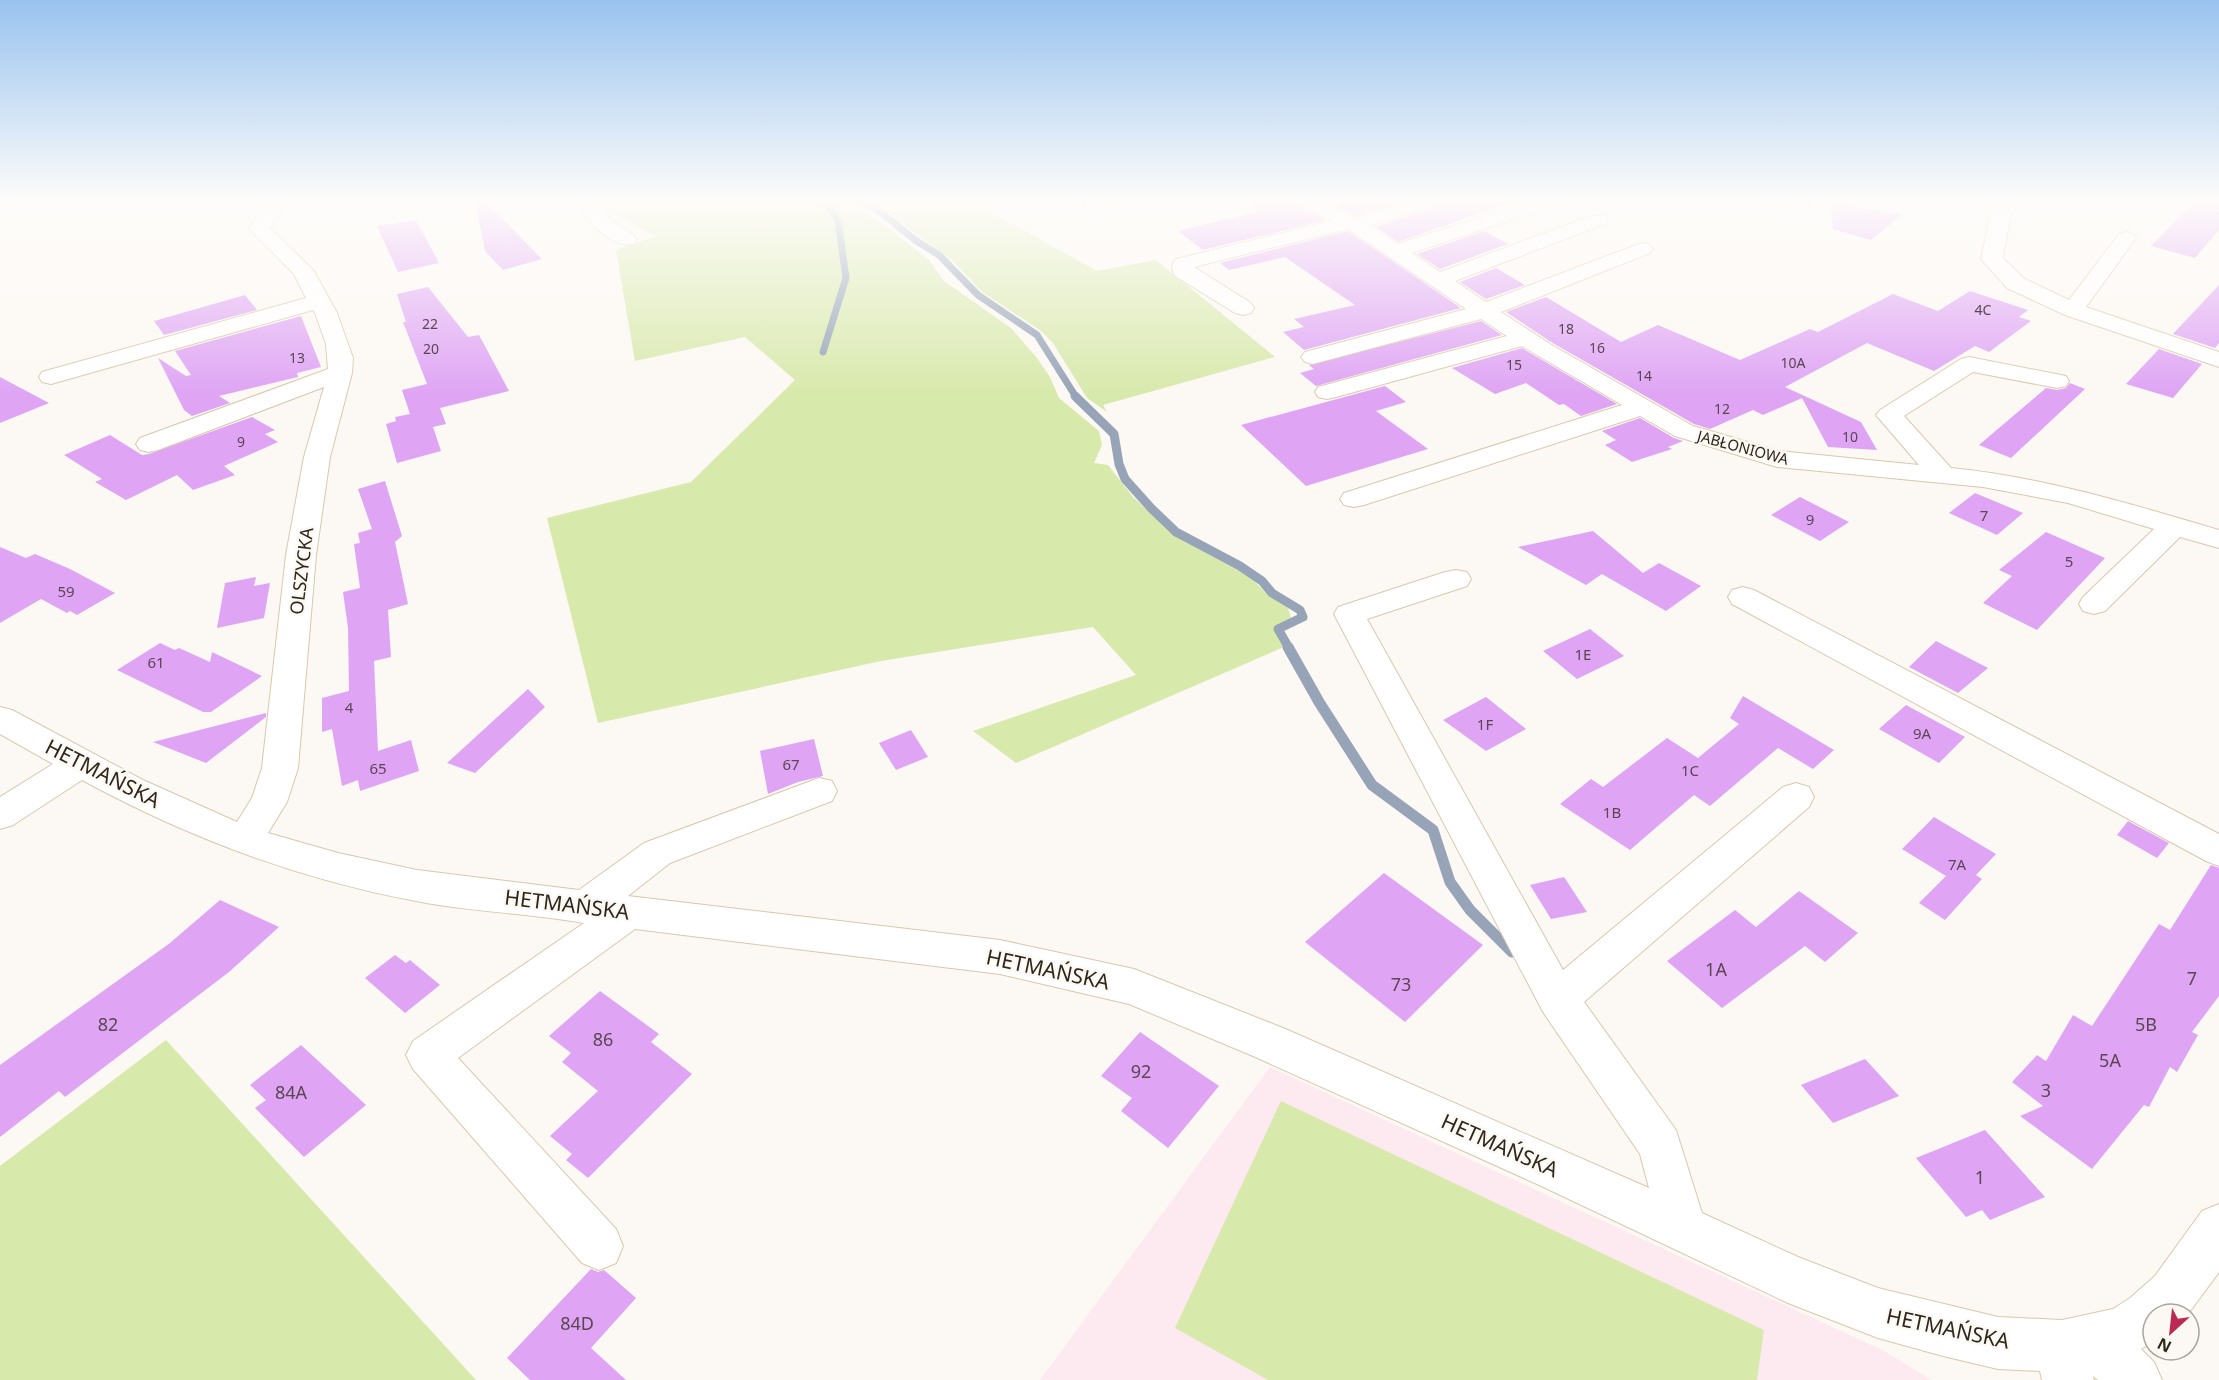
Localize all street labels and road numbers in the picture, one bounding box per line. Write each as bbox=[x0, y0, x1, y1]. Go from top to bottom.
street label: JABŁONIOWA bbox=[1693, 425, 1791, 469]
street label: OLSZYCKA bbox=[284, 526, 318, 616]
street label: HETMAŃSKA bbox=[41, 732, 166, 814]
street label: HETMAŃSKA bbox=[503, 882, 631, 926]
street label: HETMAŃSKA bbox=[984, 942, 1113, 996]
street label: HETMAŃSKA bbox=[1437, 1107, 1563, 1184]
street label: HETMAŃSKA bbox=[1884, 1301, 2013, 1355]

